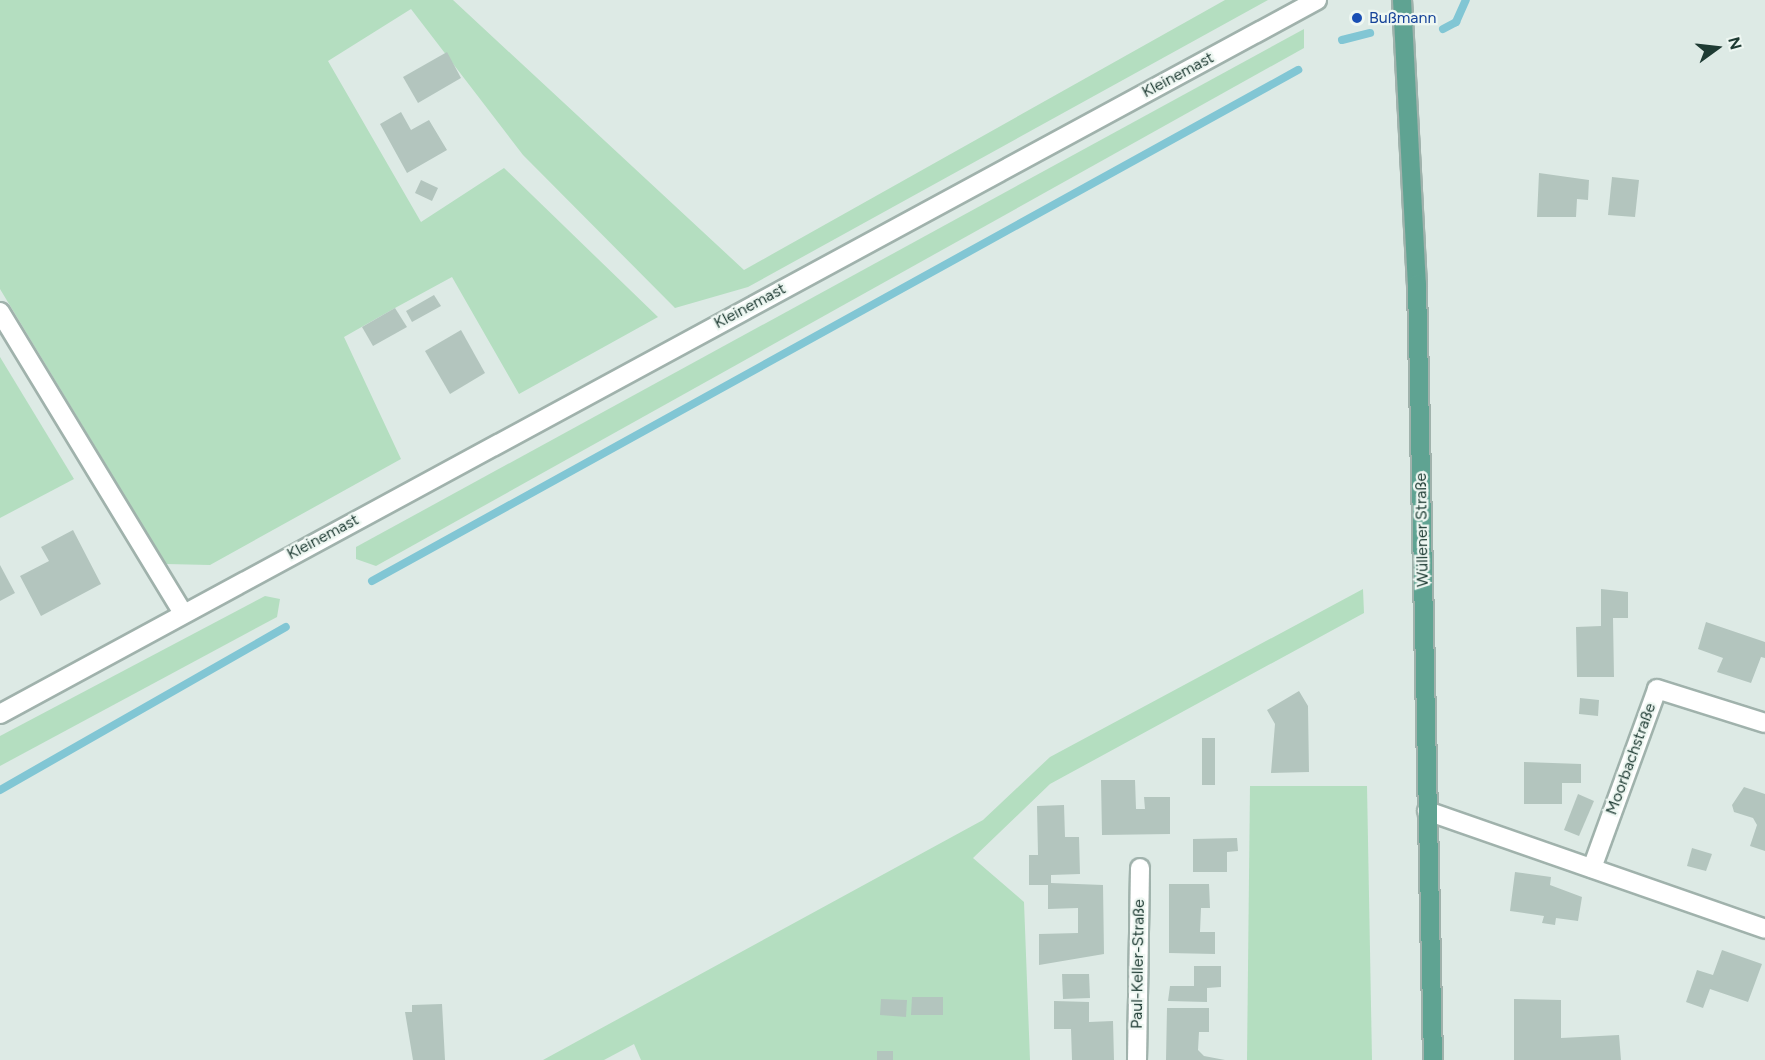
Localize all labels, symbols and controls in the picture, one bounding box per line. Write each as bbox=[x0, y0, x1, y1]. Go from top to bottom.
place label: Bußmann bbox=[1369, 8, 1436, 28]
marker: Bußmann bbox=[1350, 11, 1364, 25]
north arrow bbox=[1687, 18, 1747, 78]
text: N bbox=[1724, 35, 1746, 52]
street label: Kleinemast bbox=[1139, 48, 1217, 102]
street label: Kleinemast bbox=[711, 279, 789, 333]
street label: Wüllener Straße bbox=[1411, 473, 1433, 587]
street label: Kleinemast bbox=[284, 510, 362, 564]
street label: Moorbachstraße bbox=[1602, 701, 1660, 817]
street label: Paul-Keller-Straße bbox=[1127, 899, 1149, 1029]

